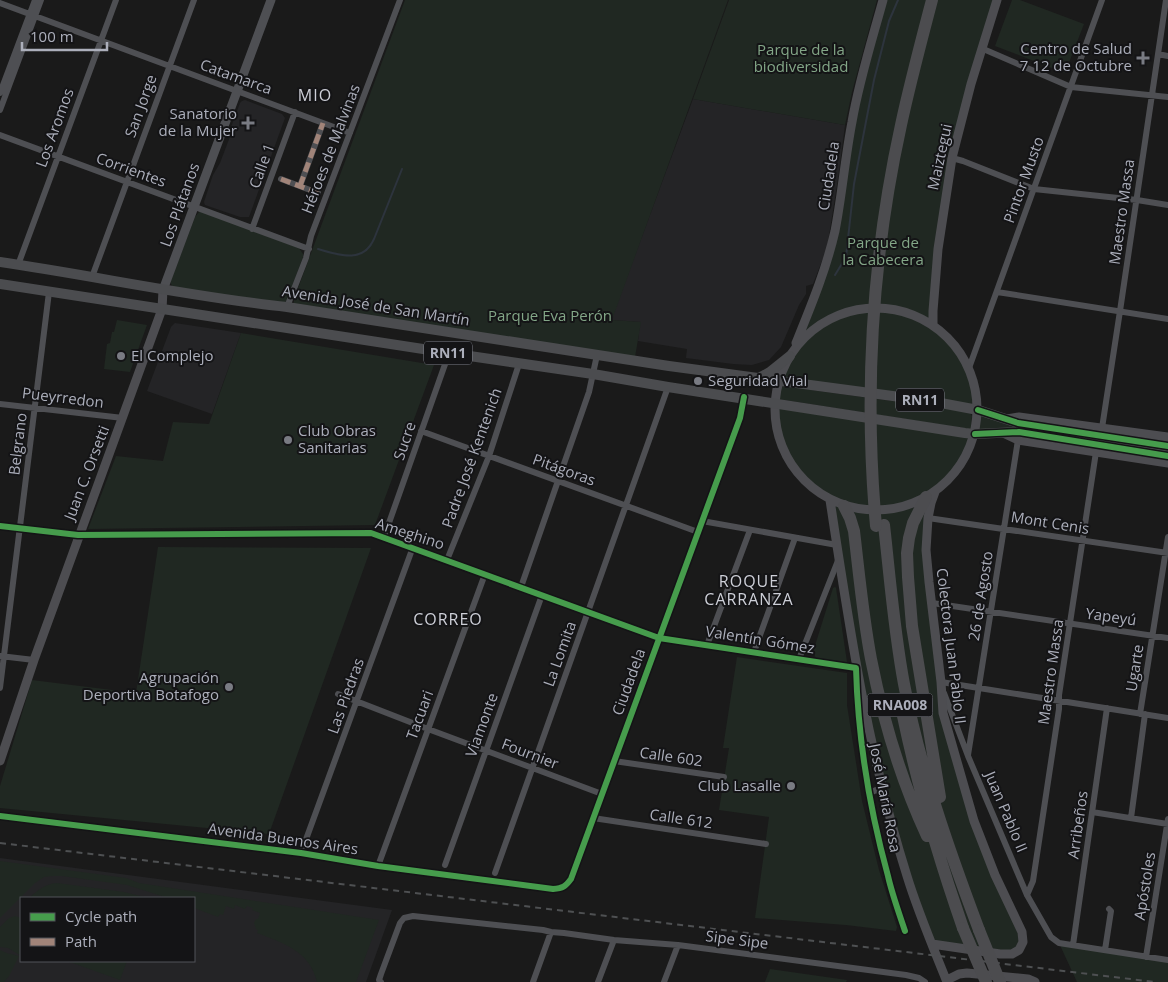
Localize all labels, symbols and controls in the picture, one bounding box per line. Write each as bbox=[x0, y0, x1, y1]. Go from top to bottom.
scale bar bbox=[22, 20, 108, 52]
text: 100 m bbox=[30, 26, 74, 46]
place label: Centro de Salud 7 12 de Octubre bbox=[1020, 38, 1132, 75]
park label: Parque de la biodiversidad bbox=[754, 39, 848, 76]
marker: Centro de Salud 7 12 de Octubre bbox=[1136, 51, 1150, 65]
street label: Catamarca bbox=[198, 54, 275, 98]
street label: San Jorge bbox=[119, 72, 161, 140]
street label: Héroes de Malvinas bbox=[296, 81, 364, 216]
district label: MIO bbox=[298, 84, 332, 106]
street label: Los Aromos bbox=[31, 85, 78, 170]
place label: Sanatorio de la Mujer bbox=[158, 103, 237, 140]
marker: Sanatorio de la Mujer bbox=[241, 116, 255, 130]
street label: Maiztegui bbox=[922, 122, 956, 192]
street label: Pintor Musto bbox=[998, 134, 1048, 226]
street label: Ciudadela bbox=[813, 140, 843, 212]
street label: Calle 1 bbox=[244, 141, 278, 191]
street label: Corrientes bbox=[94, 147, 169, 191]
street label: Maestro Massa bbox=[1104, 158, 1138, 266]
street label: Los Plátanos bbox=[155, 160, 204, 249]
park label: Parque de la Cabecera bbox=[842, 232, 924, 269]
street label: Avenida José de San Martín bbox=[281, 280, 471, 330]
park label: Parque Eva Perón bbox=[488, 305, 612, 325]
road number: RN11 bbox=[424, 342, 472, 364]
place label: El Complejo bbox=[131, 345, 214, 365]
marker: El Complejo bbox=[115, 350, 127, 362]
place label: Seguridad Vial bbox=[708, 370, 807, 390]
marker: Seguridad Vial bbox=[692, 375, 704, 387]
street label: Pueyrredon bbox=[21, 382, 105, 412]
street label: Padre José Kentenich bbox=[436, 385, 506, 530]
road number: RN11 bbox=[896, 388, 944, 412]
street label: Belgrano bbox=[3, 412, 31, 476]
street label: Sucre bbox=[388, 419, 420, 462]
place label: Club Obras Sanitarias bbox=[298, 420, 376, 457]
street label: Juan C. Orsetti bbox=[58, 422, 113, 525]
marker: Club Obras Sanitarias bbox=[282, 434, 294, 446]
street label: Pitágoras bbox=[530, 448, 598, 490]
street label: Mont Cenis bbox=[1010, 506, 1091, 538]
street label: Ameghino bbox=[373, 513, 447, 554]
street label: 26 de Agosto bbox=[963, 549, 997, 642]
street label: Colectora Juan Pablo II bbox=[933, 567, 971, 725]
district label: ROQUE CARRANZA bbox=[704, 570, 794, 610]
street label: Yapeyú bbox=[1084, 603, 1138, 629]
district label: CORREO bbox=[413, 608, 483, 630]
street label: La Lomita bbox=[538, 618, 580, 689]
street label: Maestro Massa bbox=[1033, 618, 1067, 726]
street label: Valentín Gómez bbox=[704, 621, 816, 658]
street label: Ugarte bbox=[1120, 643, 1148, 693]
street label: Ciudadela bbox=[607, 646, 649, 718]
street label: Las Piedras bbox=[322, 655, 368, 736]
place label: Agrupación Deportiva Botafogo bbox=[83, 667, 219, 704]
marker: Agrupación Deportiva Botafogo bbox=[223, 681, 235, 693]
street label: Tacuari bbox=[401, 687, 437, 742]
street label: Viamonte bbox=[460, 690, 502, 760]
road number: RNA008 bbox=[868, 694, 932, 716]
street label: Fournier bbox=[499, 733, 562, 773]
street label: José María Rosa bbox=[865, 740, 906, 854]
street label: Calle 602 bbox=[638, 742, 704, 770]
street label: Juan Pablo II bbox=[980, 766, 1033, 855]
place label: Club Lasalle bbox=[698, 775, 781, 795]
marker: Club Lasalle bbox=[785, 780, 797, 792]
street label: Arribeños bbox=[1062, 790, 1092, 860]
street label: Calle 612 bbox=[648, 804, 714, 832]
street label: Avenida Buenos Aires bbox=[207, 818, 359, 858]
street label: Apóstoles bbox=[1129, 850, 1159, 921]
legend bbox=[20, 897, 195, 962]
text: Cycle path bbox=[65, 906, 137, 926]
street label: Sipe Sipe bbox=[705, 925, 770, 953]
text: Path bbox=[65, 931, 97, 951]

